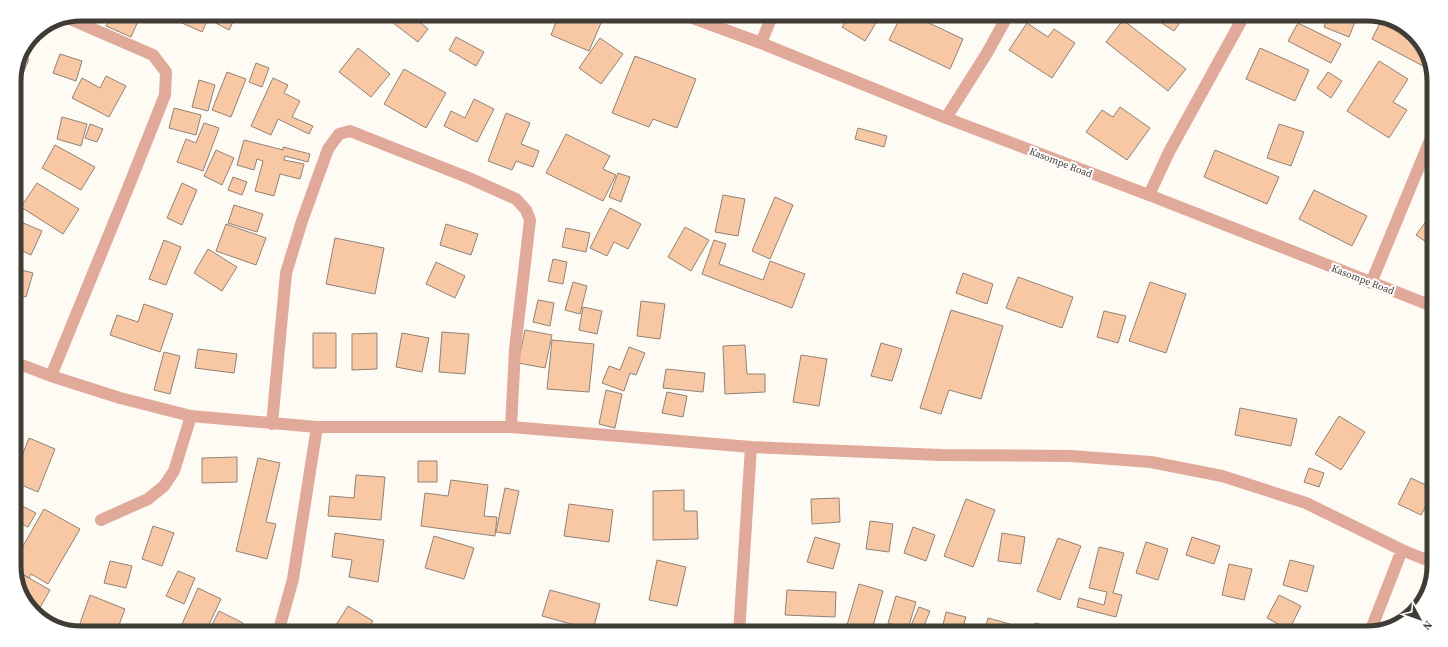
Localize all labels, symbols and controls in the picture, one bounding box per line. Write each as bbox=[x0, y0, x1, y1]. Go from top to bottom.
street label: Kasompe Road bbox=[1028, 145, 1094, 181]
street label: Kasompe Road bbox=[1330, 262, 1396, 298]
north arrow bbox=[1400, 599, 1440, 639]
text: N bbox=[1419, 617, 1435, 633]

